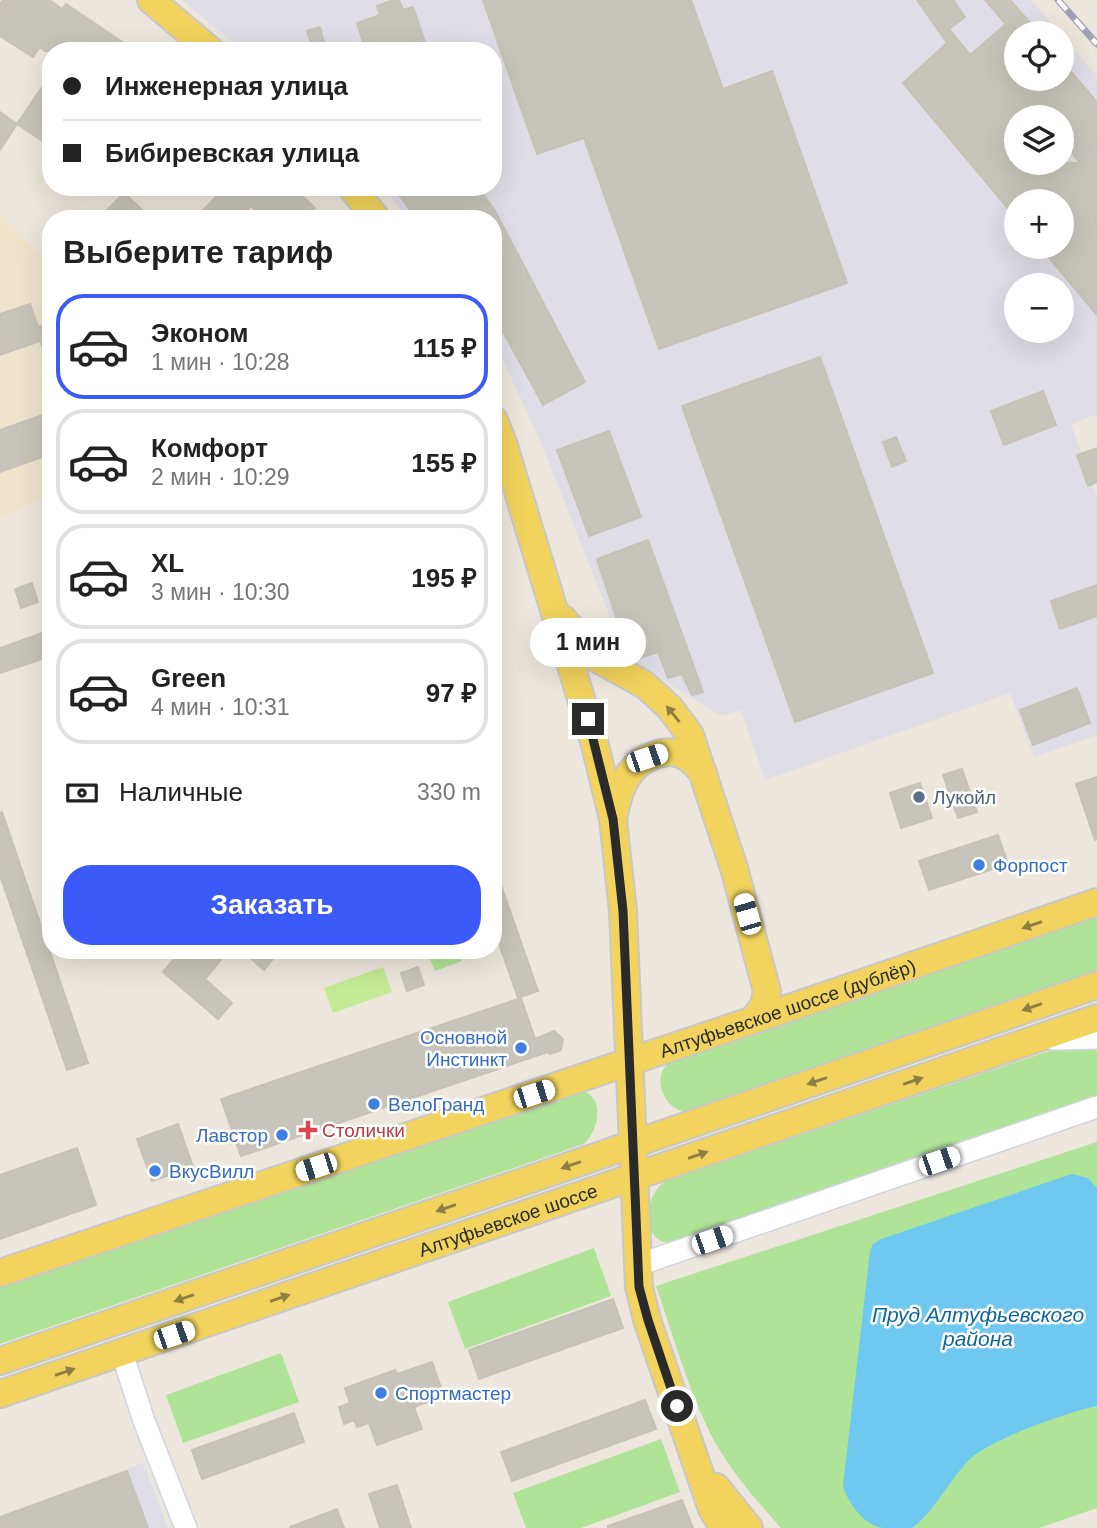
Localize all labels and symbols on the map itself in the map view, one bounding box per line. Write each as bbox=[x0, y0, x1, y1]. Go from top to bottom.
callout: 1 мин bbox=[530, 618, 646, 666]
route end bbox=[572, 703, 604, 735]
one-way arrow bbox=[666, 706, 681, 724]
car bbox=[624, 741, 671, 775]
place label: Лукойл bbox=[933, 787, 996, 808]
marker: Лукойл bbox=[911, 789, 927, 805]
place label: Форпост bbox=[993, 855, 1068, 876]
marker: Форпост bbox=[971, 857, 987, 873]
car bbox=[732, 891, 763, 937]
one-way arrow bbox=[1022, 920, 1043, 931]
street label: Алтуфьевское шоссе (дублёр) bbox=[657, 955, 918, 1061]
one-way arrow bbox=[1022, 1003, 1043, 1013]
place label: Основной Инстинкт bbox=[420, 1027, 507, 1070]
marker: Основной Инстинкт bbox=[513, 1040, 529, 1056]
one-way arrow bbox=[903, 1075, 924, 1086]
one-way arrow bbox=[807, 1076, 828, 1087]
car bbox=[511, 1078, 558, 1110]
place label: ВелоГранд bbox=[388, 1094, 484, 1115]
marker: ВелоГранд bbox=[366, 1096, 382, 1112]
place label: Столички bbox=[322, 1120, 405, 1141]
marker: Столички bbox=[300, 1122, 316, 1138]
place label: Лавстор bbox=[196, 1125, 268, 1146]
marker: Лавстор bbox=[274, 1127, 290, 1143]
car bbox=[916, 1144, 963, 1178]
one-way arrow bbox=[688, 1149, 709, 1160]
car bbox=[293, 1151, 340, 1183]
one-way arrow bbox=[560, 1160, 581, 1171]
place label: ВкусВилл bbox=[169, 1161, 254, 1182]
marker: ВкусВилл bbox=[147, 1163, 163, 1179]
street label: Алтуфьевское шоссе bbox=[416, 1179, 600, 1260]
one-way arrow bbox=[435, 1203, 456, 1214]
car bbox=[689, 1223, 736, 1257]
one-way arrow bbox=[269, 1292, 290, 1303]
one-way arrow bbox=[174, 1293, 195, 1304]
water label: Пруд Алтуфьевского района bbox=[872, 1303, 1084, 1350]
car bbox=[151, 1318, 198, 1352]
one-way arrow bbox=[54, 1366, 75, 1377]
place label: Спортмастер bbox=[395, 1383, 511, 1404]
marker: Спортмастер bbox=[373, 1385, 389, 1401]
route start bbox=[661, 1390, 693, 1422]

